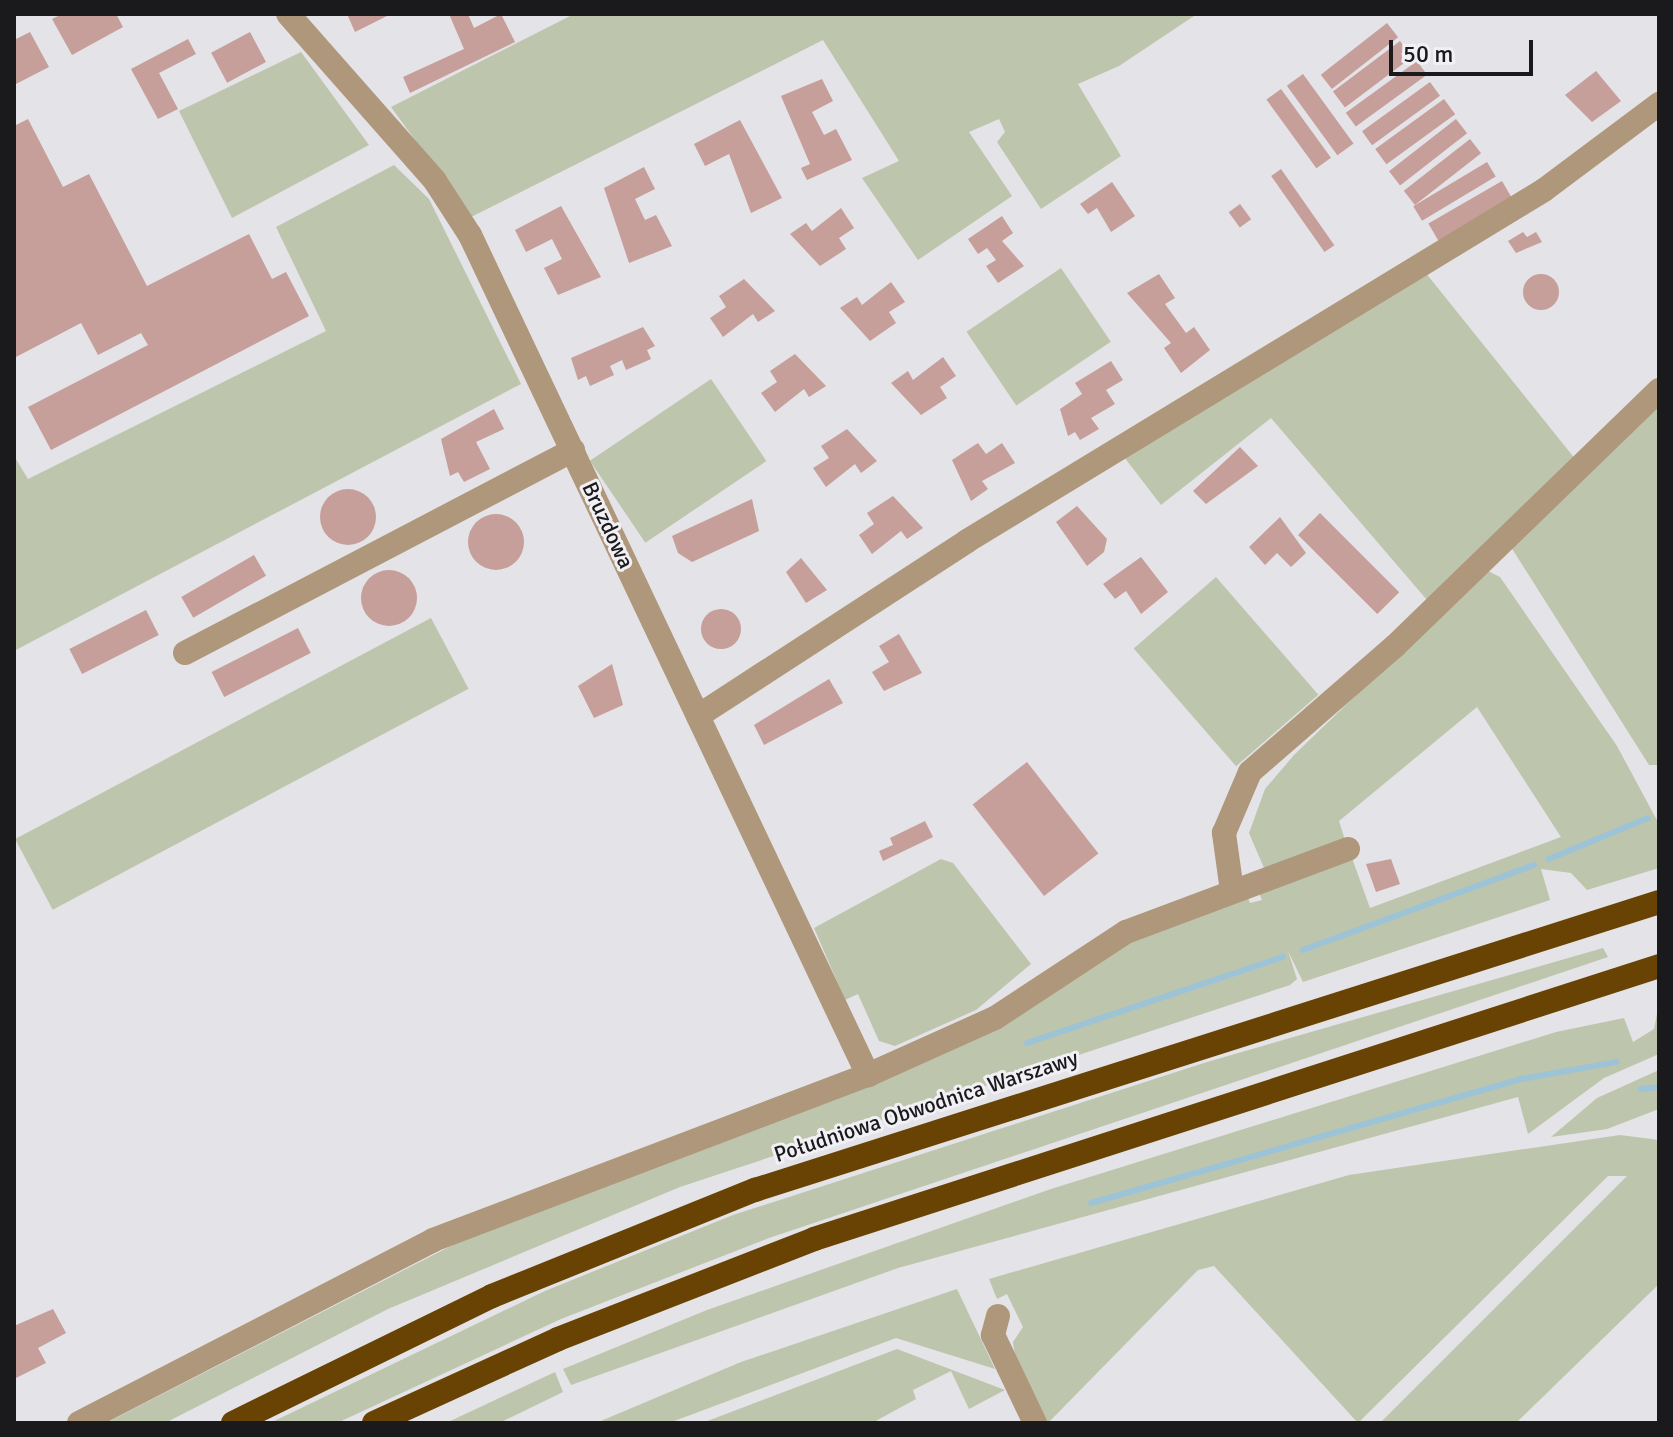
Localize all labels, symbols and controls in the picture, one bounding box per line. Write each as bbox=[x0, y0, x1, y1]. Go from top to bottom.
scale bar bbox=[1393, 24, 1537, 74]
text: 50 m bbox=[1403, 39, 1453, 69]
street label: Bruzdowa bbox=[576, 477, 640, 573]
street label: Południowa Obwodnica Warszawy bbox=[771, 1044, 1081, 1168]

